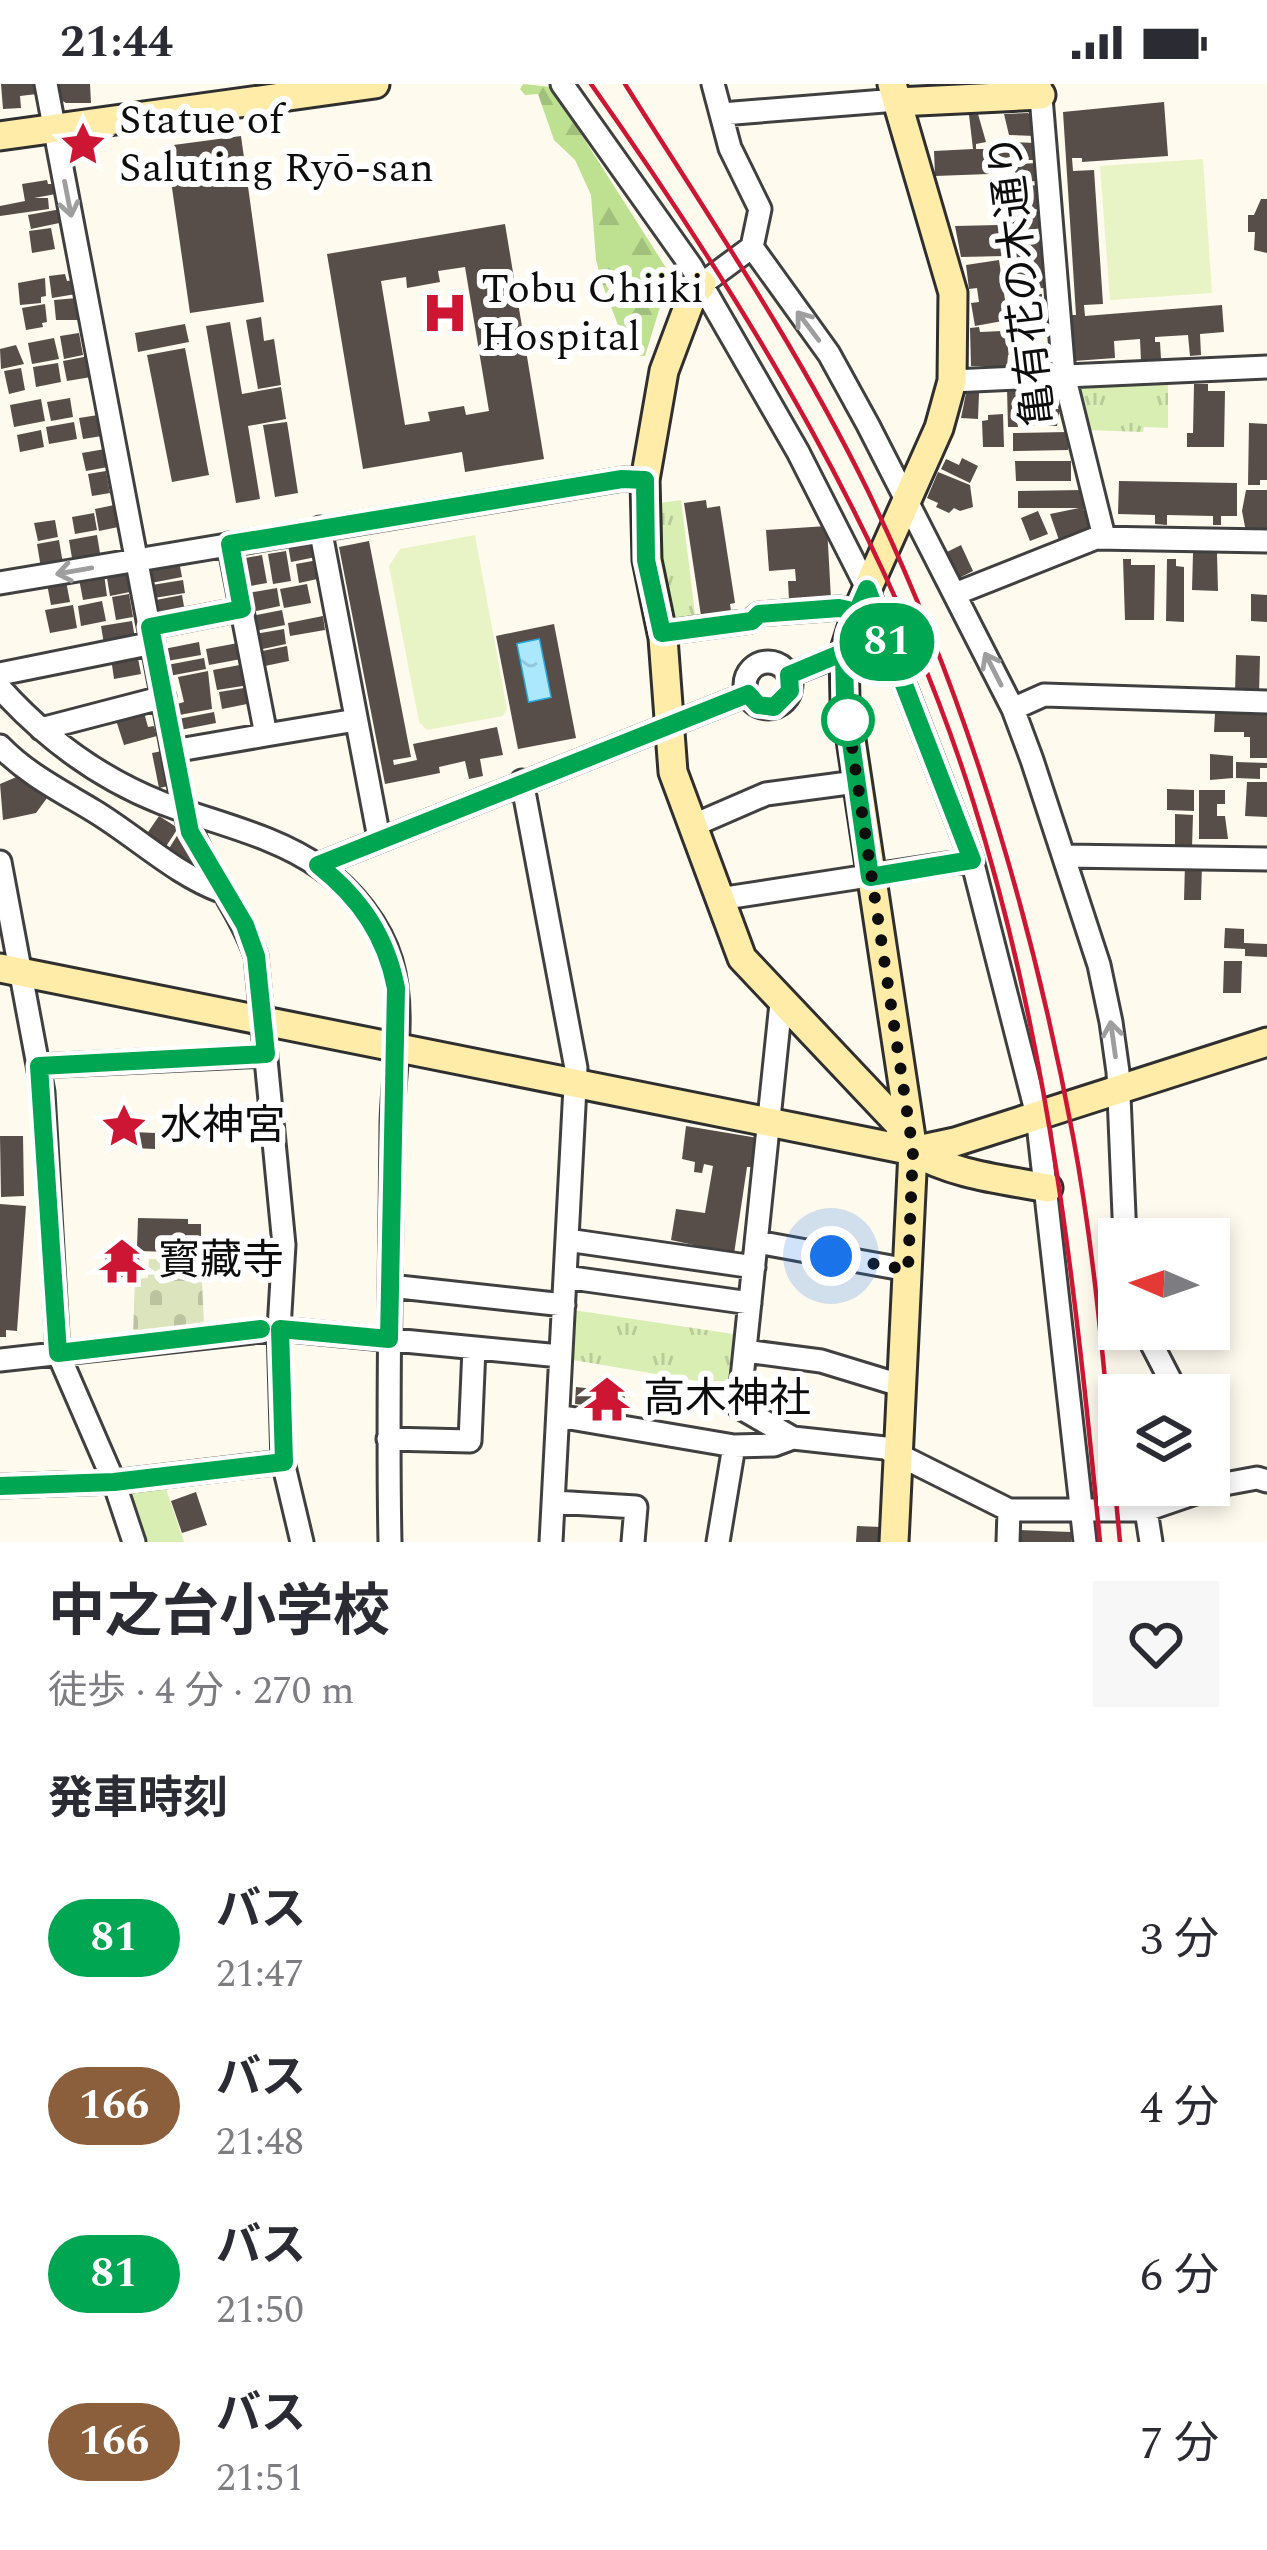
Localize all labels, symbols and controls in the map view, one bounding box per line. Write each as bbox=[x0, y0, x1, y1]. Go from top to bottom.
text: 21:44 bbox=[60, 8, 173, 77]
place label: Statue of Saluting Ryō-san bbox=[119, 89, 434, 200]
place icon: Statue of Saluting Ryō-san bbox=[58, 119, 108, 169]
street label: 亀有花の木通り bbox=[974, 130, 1072, 430]
one-way arrow bbox=[58, 179, 80, 218]
place label: Tobu Chiiki Hospital bbox=[481, 258, 704, 369]
hospital icon: Tobu Chiiki Hospital bbox=[420, 288, 470, 338]
one-way arrow bbox=[795, 311, 821, 343]
one-way arrow bbox=[55, 560, 94, 583]
line badge: 81 bbox=[833, 603, 941, 681]
text: 81 bbox=[863, 610, 911, 673]
one-way arrow bbox=[981, 652, 1003, 688]
unlabelled marker bbox=[823, 695, 873, 745]
one-way arrow bbox=[1102, 1020, 1124, 1059]
place label: 水神宮 bbox=[160, 1095, 286, 1158]
place icon: 水神宮 bbox=[99, 1101, 149, 1151]
north arrow bbox=[1098, 1218, 1230, 1350]
map controls bbox=[1098, 1218, 1230, 1506]
your location bbox=[801, 1226, 861, 1286]
place label: 寳藏寺 bbox=[158, 1230, 284, 1293]
temple icon: 寳藏寺 bbox=[97, 1236, 147, 1286]
place label: 高木神社 bbox=[643, 1368, 811, 1431]
temple icon: 高木神社 bbox=[582, 1374, 632, 1424]
button: layers bbox=[1098, 1374, 1230, 1506]
text: 中之台小学校 bbox=[48, 1570, 390, 1656]
button: heart bbox=[1093, 1581, 1219, 1707]
text: 徒歩 · 4 分 · 270 m bbox=[48, 1662, 355, 1721]
text: 発車時刻 bbox=[48, 1765, 228, 1834]
text: バス bbox=[216, 1876, 306, 1945]
text: 81 bbox=[90, 1906, 138, 1969]
text: 3 分 bbox=[1140, 1906, 1219, 1975]
text: 21:47 bbox=[216, 1945, 304, 2004]
text: バス bbox=[216, 2044, 306, 2113]
text: 166 bbox=[79, 2074, 149, 2137]
text: 4 分 bbox=[1140, 2074, 1219, 2143]
text: 21:48 bbox=[216, 2113, 304, 2172]
text: バス bbox=[216, 2212, 306, 2281]
text: 81 bbox=[90, 2242, 138, 2305]
text: 6 分 bbox=[1140, 2242, 1219, 2311]
text: 21:50 bbox=[216, 2281, 304, 2340]
text: バス bbox=[216, 2380, 306, 2449]
text: 166 bbox=[79, 2410, 149, 2473]
text: 7 分 bbox=[1140, 2410, 1219, 2479]
text: 21:51 bbox=[216, 2449, 304, 2508]

